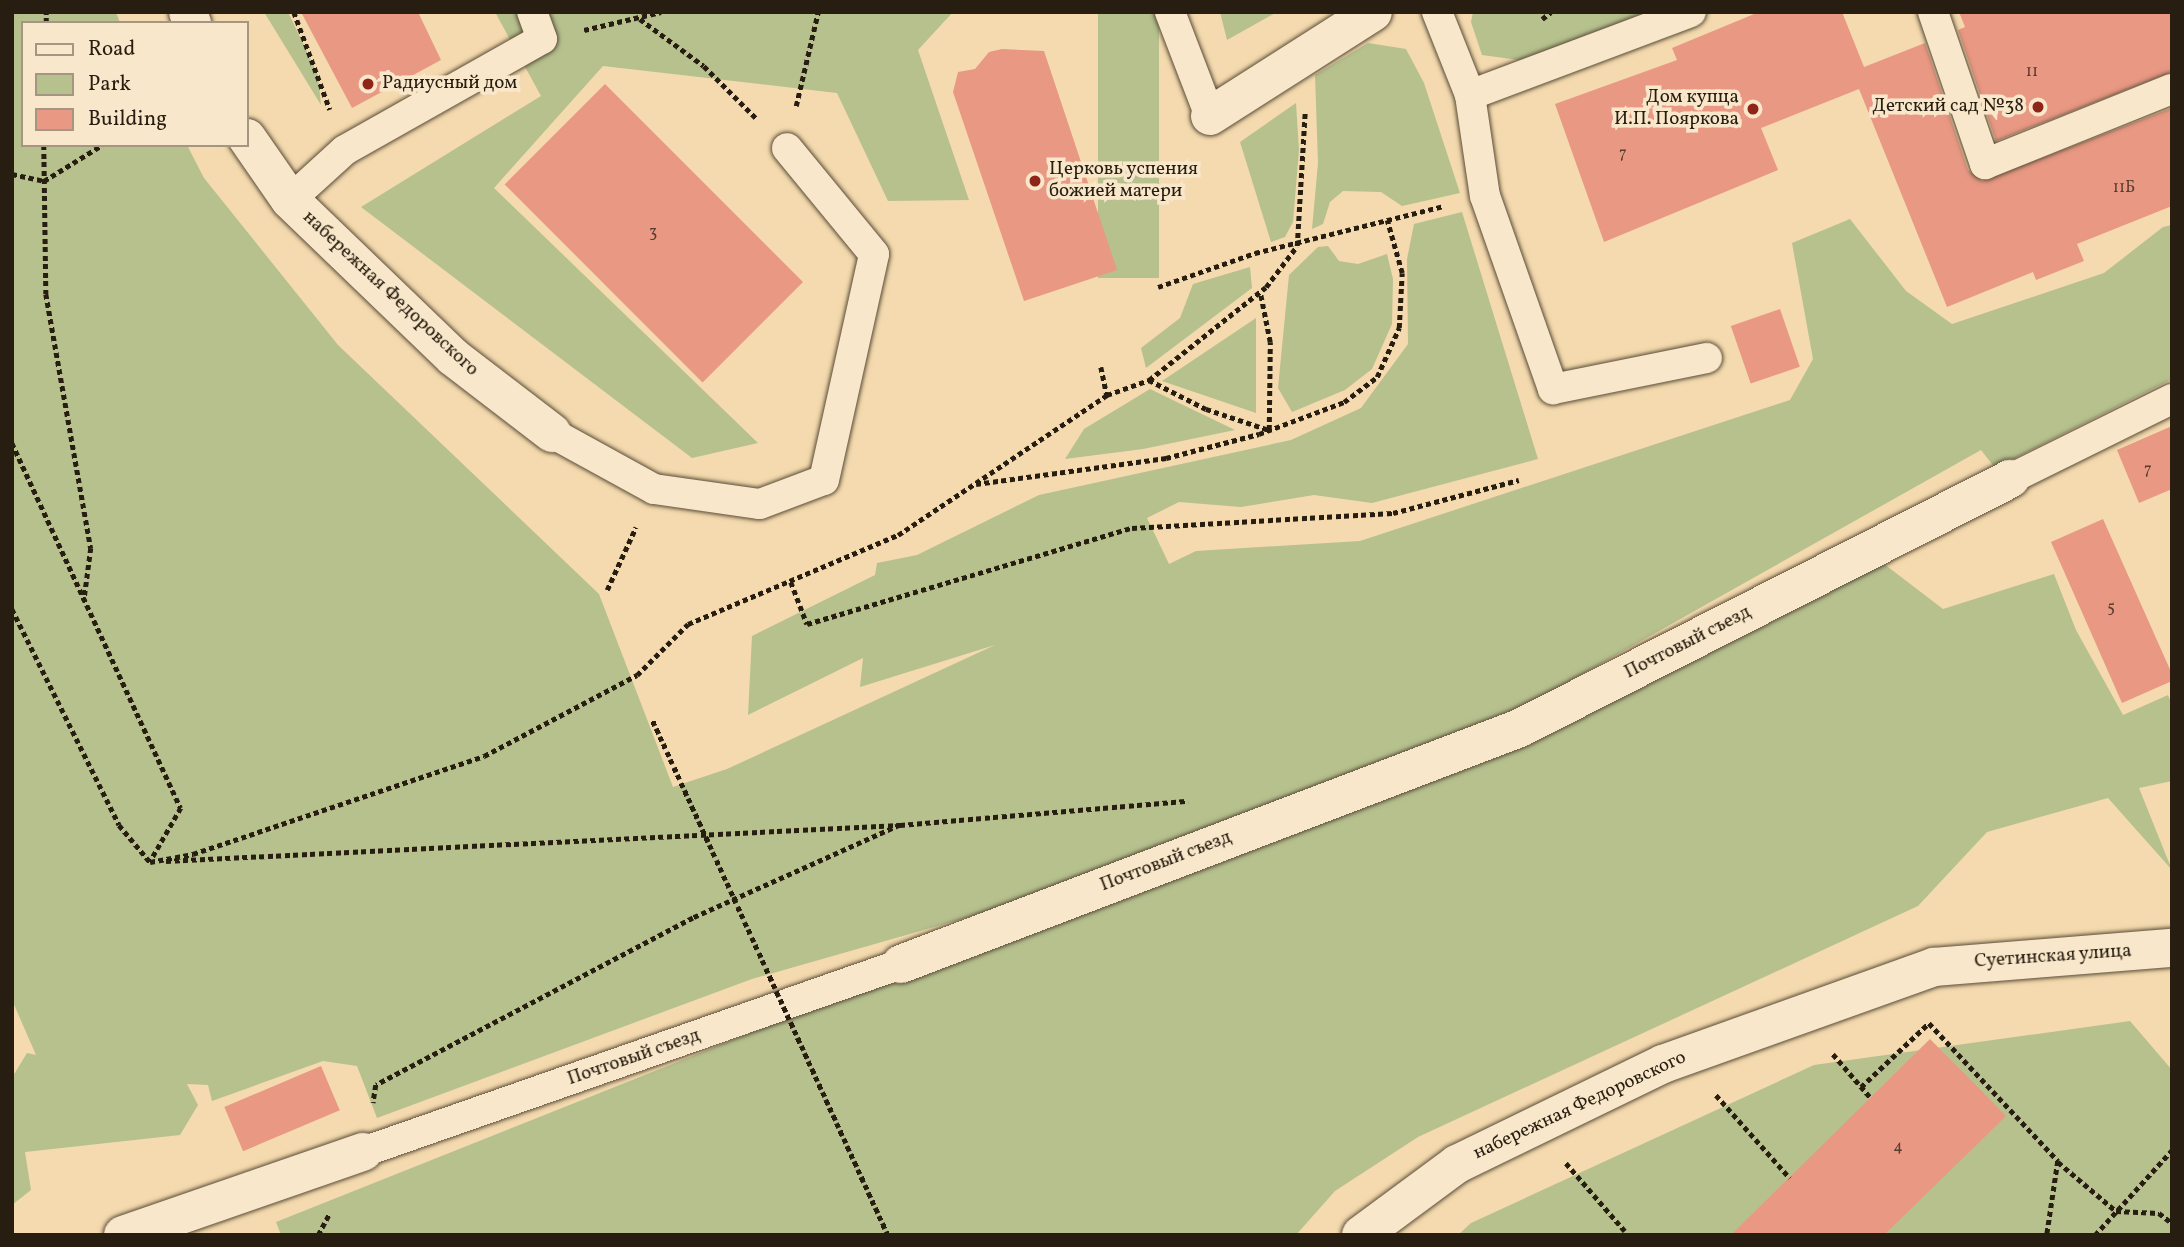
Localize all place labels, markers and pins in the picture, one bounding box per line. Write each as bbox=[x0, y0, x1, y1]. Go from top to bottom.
place label: Радиусный дом bbox=[382, 73, 517, 95]
marker: Радиусный дом bbox=[360, 76, 376, 92]
place label: Дом купца И.П. Пояркова bbox=[1614, 87, 1739, 131]
place label: Детский сад №38 bbox=[1872, 96, 2024, 118]
marker: Детский сад №38 bbox=[2030, 99, 2046, 115]
marker: Дом купца И.П. Пояркова bbox=[1745, 101, 1761, 117]
place label: Церковь успения божией матери bbox=[1049, 159, 1199, 203]
marker: Церковь успения божией матери bbox=[1027, 173, 1043, 189]

